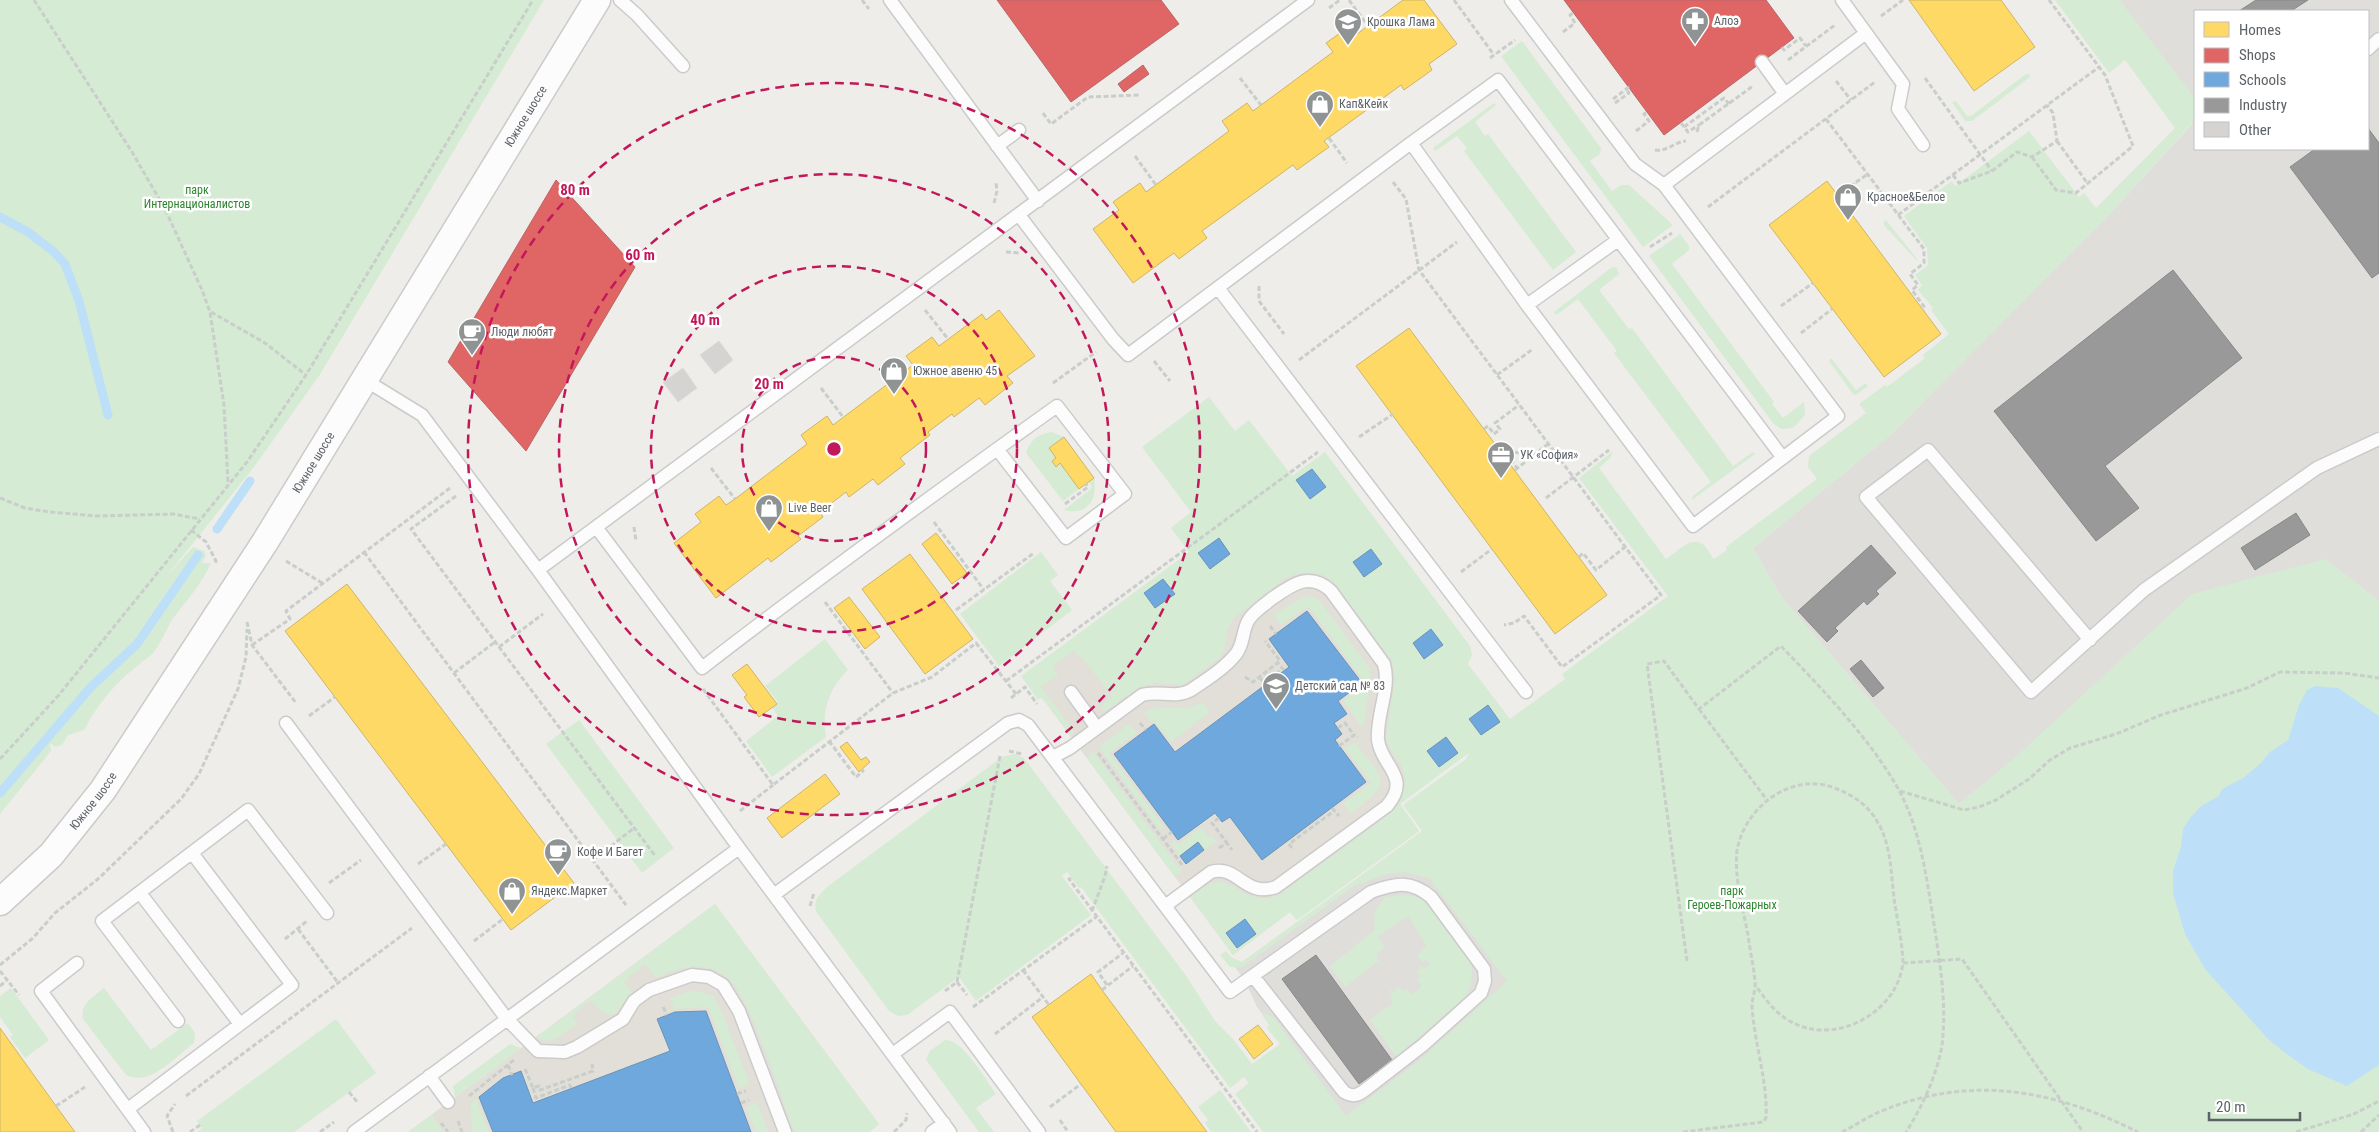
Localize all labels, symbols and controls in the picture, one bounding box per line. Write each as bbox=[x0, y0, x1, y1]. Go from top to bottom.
pharmacy icon: Алоэ bbox=[1680, 6, 1710, 45]
school or university icon: Крошка Лама bbox=[1333, 7, 1363, 46]
legend bbox=[2194, 10, 2369, 150]
place label: Алоэ bbox=[1714, 14, 1739, 28]
place label: Крошка Лама bbox=[1367, 15, 1435, 29]
text: Homes bbox=[2239, 21, 2281, 39]
text: Shops bbox=[2239, 46, 2276, 64]
text: Schools bbox=[2239, 71, 2286, 89]
street label: Южное шоссе bbox=[502, 83, 550, 149]
shop icon: Кап&Кейк bbox=[1305, 89, 1335, 128]
text: Industry bbox=[2239, 96, 2287, 114]
place label: Кап&Кейк bbox=[1339, 97, 1388, 111]
text: Other bbox=[2239, 121, 2272, 139]
text: 80 m bbox=[560, 181, 590, 199]
shop icon: Красное&Белое bbox=[1833, 182, 1863, 221]
park label: парк Интернационалистов bbox=[144, 183, 250, 211]
place label: Красное&Белое bbox=[1867, 190, 1945, 204]
text: 60 m bbox=[625, 246, 655, 264]
text: 40 m bbox=[690, 311, 720, 329]
cafe icon: Люди любят bbox=[457, 317, 487, 356]
place label: Люди любят bbox=[491, 325, 553, 339]
shop icon: Южное авеню 45 bbox=[879, 356, 909, 395]
place label: Южное авеню 45 bbox=[913, 364, 997, 378]
text: 20 m bbox=[754, 375, 784, 393]
street label: Южное шоссе bbox=[290, 429, 338, 496]
centre of rings bbox=[825, 440, 843, 458]
office icon: УК «София» bbox=[1486, 440, 1516, 479]
place label: УК «София» bbox=[1520, 448, 1578, 462]
shop icon: Live Beer bbox=[754, 493, 784, 532]
place label: Live Beer bbox=[788, 501, 832, 515]
school or university icon: Детский сад № 83 bbox=[1261, 671, 1291, 710]
place label: Детский сад № 83 bbox=[1295, 679, 1385, 693]
street label: Южное шоссе bbox=[67, 769, 120, 833]
cafe icon: Кофе И Багет bbox=[543, 837, 573, 876]
place label: Кофе И Багет bbox=[577, 845, 643, 859]
shop icon: Яндекс.Маркет bbox=[497, 876, 527, 915]
place label: Яндекс.Маркет bbox=[531, 884, 607, 898]
park label: парк Героев-Пожарных bbox=[1687, 884, 1777, 912]
scale bar bbox=[2209, 1090, 2300, 1122]
text: 20 m bbox=[2216, 1098, 2246, 1116]

